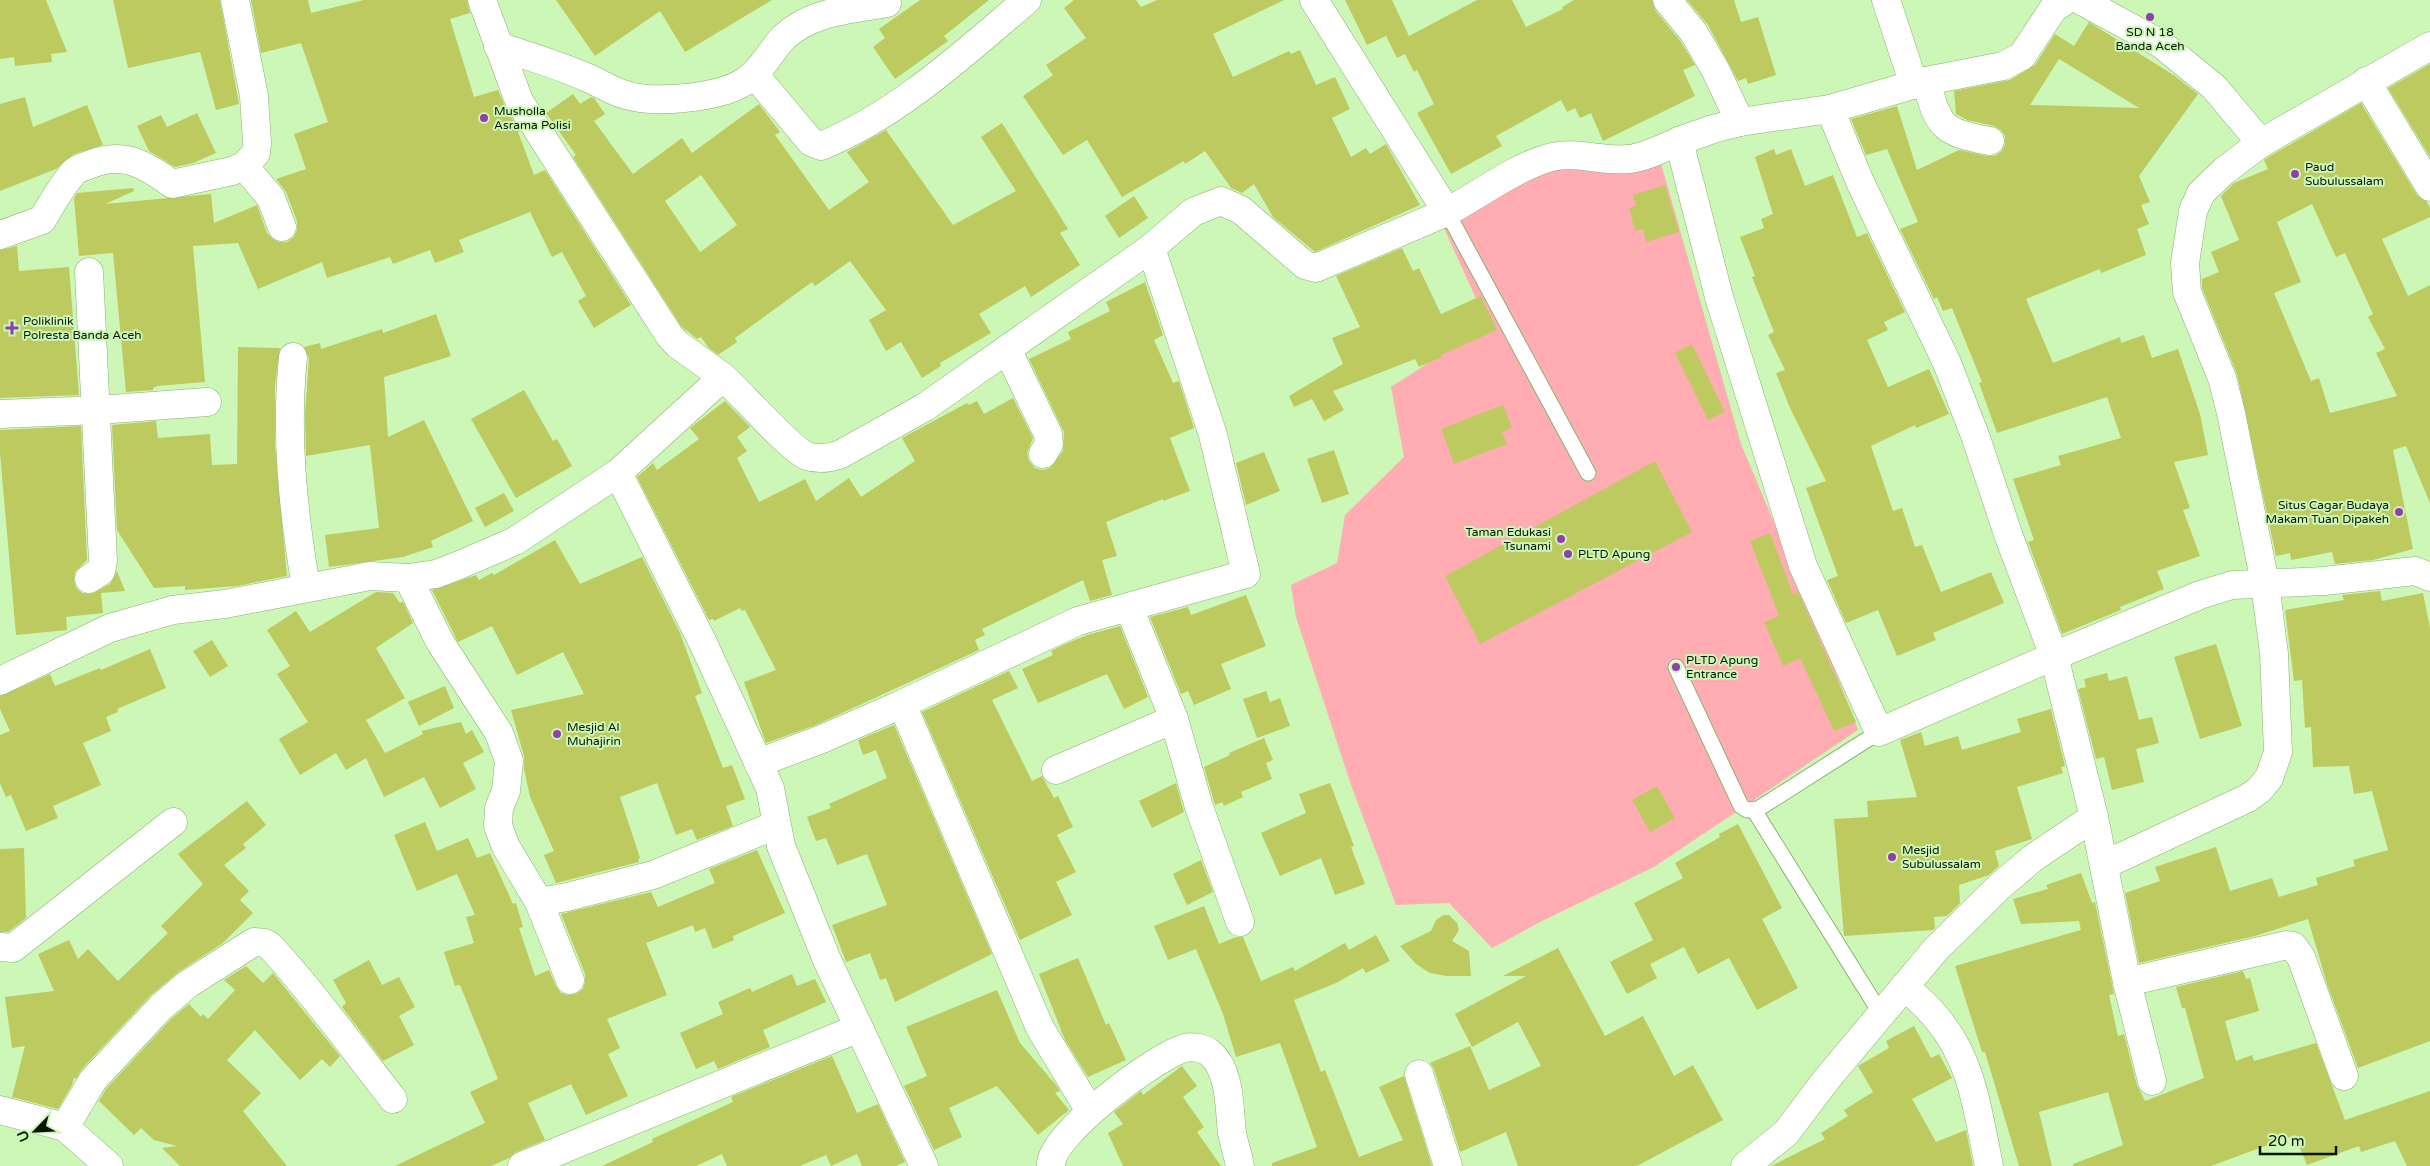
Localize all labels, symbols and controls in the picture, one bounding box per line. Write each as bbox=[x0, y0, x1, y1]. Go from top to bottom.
marker: SD N 18 Banda Aceh bbox=[2144, 11, 2156, 23]
place label: SD N 18 Banda Aceh bbox=[2115, 25, 2185, 53]
place label: Musholla Asrama Polisi bbox=[494, 104, 571, 132]
marker: Musholla Asrama Polisi bbox=[478, 112, 490, 124]
place label: Paud Subulussalam bbox=[2305, 160, 2384, 188]
marker: Paud Subulussalam bbox=[2289, 168, 2301, 180]
place label: Poliklinik Polresta Banda Aceh bbox=[23, 314, 142, 342]
marker: Poliklinik Polresta Banda Aceh bbox=[5, 321, 19, 335]
place label: Situs Cagar Budaya Makam Tuan Dipakeh bbox=[2266, 498, 2389, 526]
marker: Situs Cagar Budaya Makam Tuan Dipakeh bbox=[2393, 506, 2405, 518]
place label: Taman Edukasi Tsunami bbox=[1465, 525, 1551, 553]
marker: Taman Edukasi Tsunami bbox=[1555, 533, 1567, 545]
place label: PLTD Apung bbox=[1578, 547, 1650, 561]
marker: PLTD Apung bbox=[1562, 548, 1574, 560]
place label: PLTD Apung Entrance bbox=[1686, 653, 1758, 681]
marker: PLTD Apung Entrance bbox=[1670, 661, 1682, 673]
place label: Mesjid Al Muhajirin bbox=[567, 720, 621, 748]
marker: Mesjid Al Muhajirin bbox=[551, 728, 563, 740]
place label: Mesjid Subulussalam bbox=[1902, 843, 1981, 871]
marker: Mesjid Subulussalam bbox=[1886, 851, 1898, 863]
north arrow bbox=[10, 1106, 60, 1156]
scale bar bbox=[2260, 1124, 2336, 1156]
text: U bbox=[14, 1128, 34, 1144]
text: 20 m bbox=[2268, 1132, 2305, 1150]

